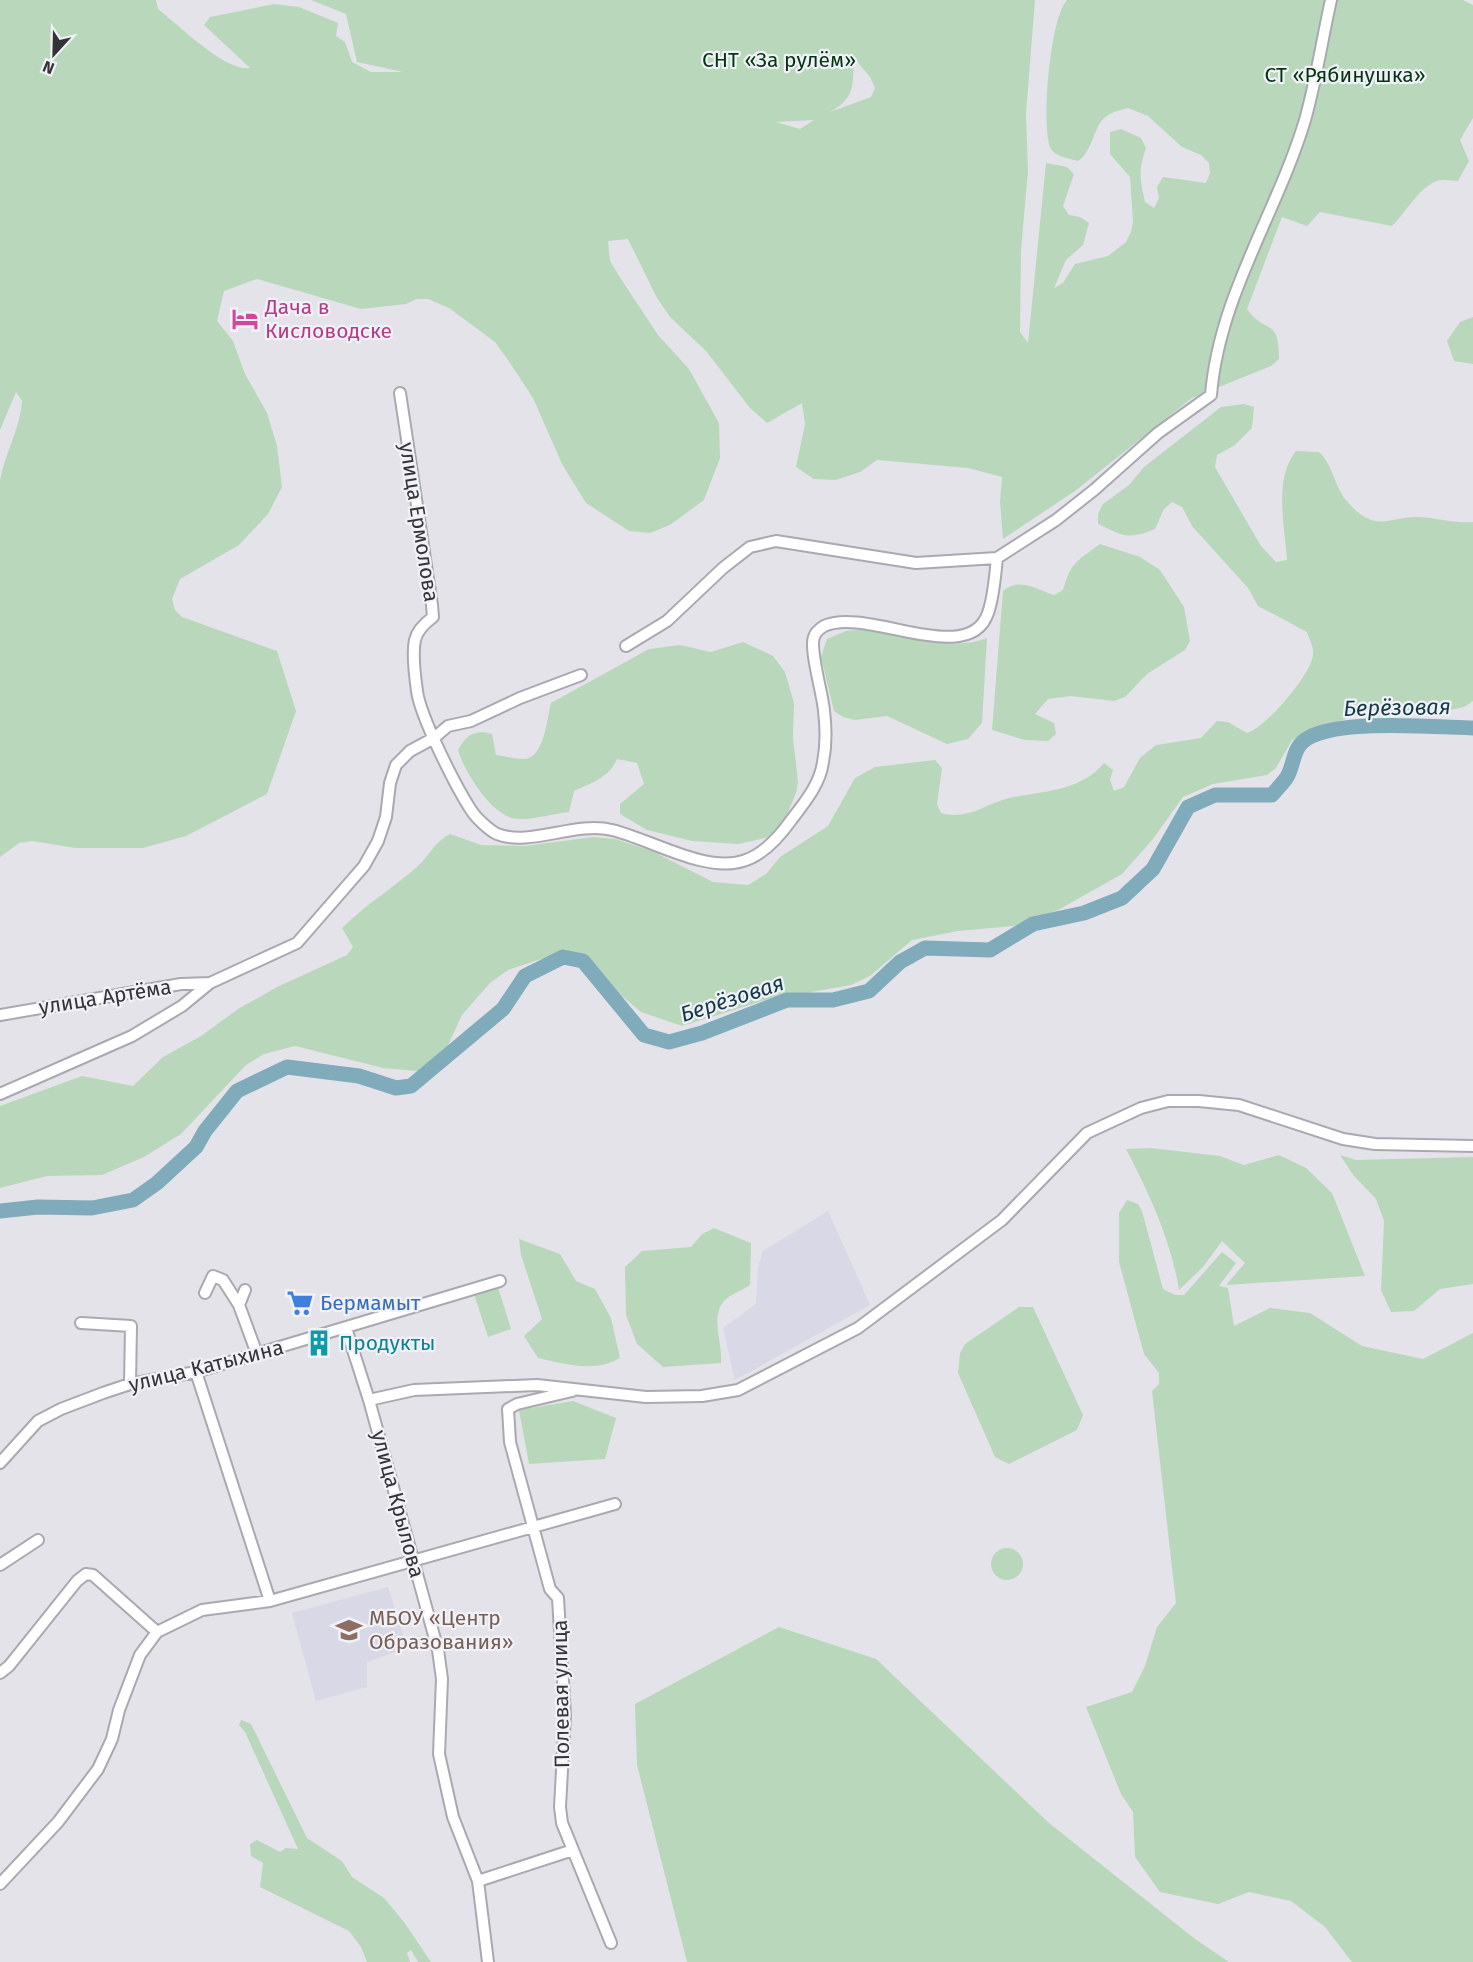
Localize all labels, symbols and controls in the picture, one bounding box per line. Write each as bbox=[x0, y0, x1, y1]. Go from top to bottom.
north arrow bbox=[24, 24, 84, 84]
park label: СНТ «За рулём» bbox=[702, 47, 856, 73]
text: N bbox=[40, 57, 57, 78]
park label: СТ «Рябинушка» bbox=[1264, 62, 1426, 88]
place label: Дача в Кисловодске bbox=[264, 294, 392, 344]
hotel icon: Дача в Кисловодске bbox=[230, 304, 260, 334]
street label: улица Ермолова bbox=[394, 440, 444, 604]
water label: Берёзовая bbox=[1343, 693, 1451, 722]
water label: Берёзовая bbox=[677, 969, 787, 1028]
street label: улица Артёма bbox=[37, 974, 173, 1020]
supermarket icon: Бермамыт bbox=[285, 1288, 315, 1318]
place label: Бермамыт bbox=[320, 1290, 421, 1316]
building icon: Продукты bbox=[304, 1328, 334, 1358]
place label: Продукты bbox=[339, 1330, 436, 1356]
street label: улица Катыхина bbox=[126, 1334, 286, 1398]
street label: улица Крылова bbox=[366, 1427, 430, 1581]
place label: МБОУ «Центр Образования» bbox=[369, 1605, 514, 1655]
school or university icon: МБОУ «Центр Образования» bbox=[334, 1615, 364, 1645]
street label: Полевая улица bbox=[547, 1620, 575, 1768]

